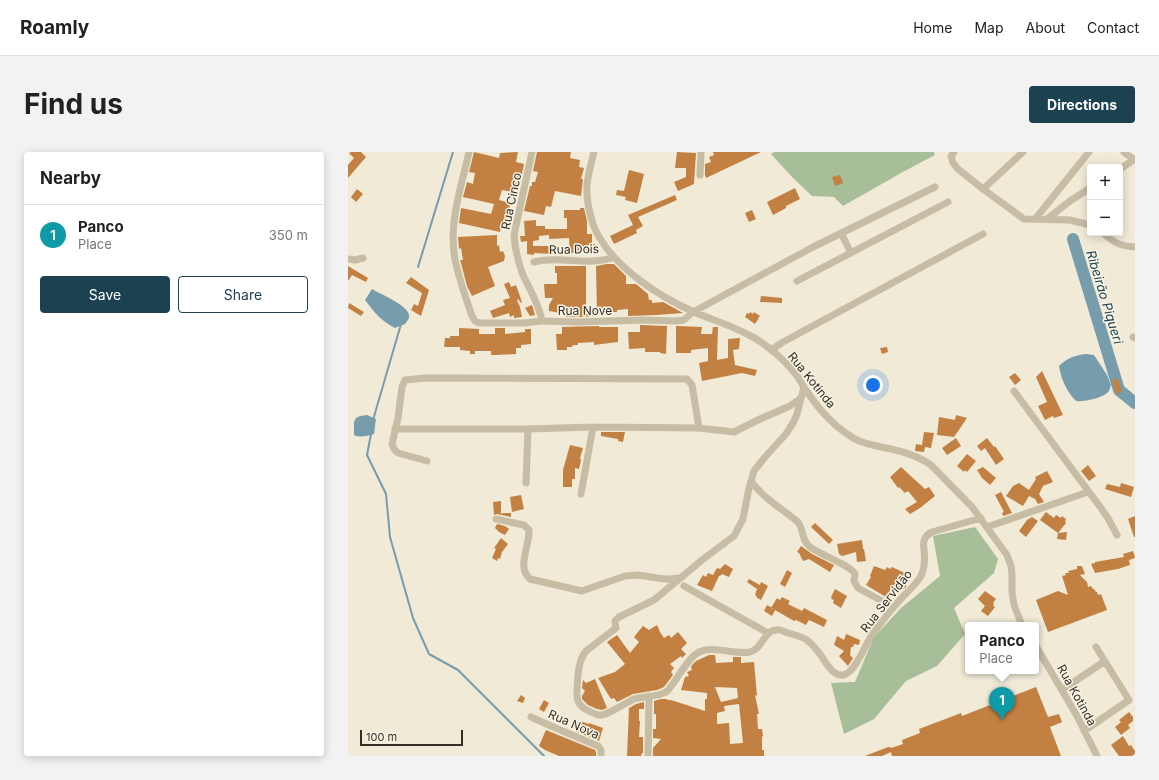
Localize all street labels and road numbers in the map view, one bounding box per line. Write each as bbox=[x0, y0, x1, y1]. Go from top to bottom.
street label: Rua Cinco bbox=[498, 171, 524, 231]
street label: Rua Dois bbox=[549, 241, 599, 257]
street label: Rua Nove bbox=[558, 303, 612, 318]
street label: Rua Kotinda bbox=[785, 349, 839, 411]
street label: Rua Servidão bbox=[857, 567, 915, 635]
street label: Rua Kotinda bbox=[1054, 662, 1100, 728]
street label: Rua Nova bbox=[546, 706, 602, 742]

